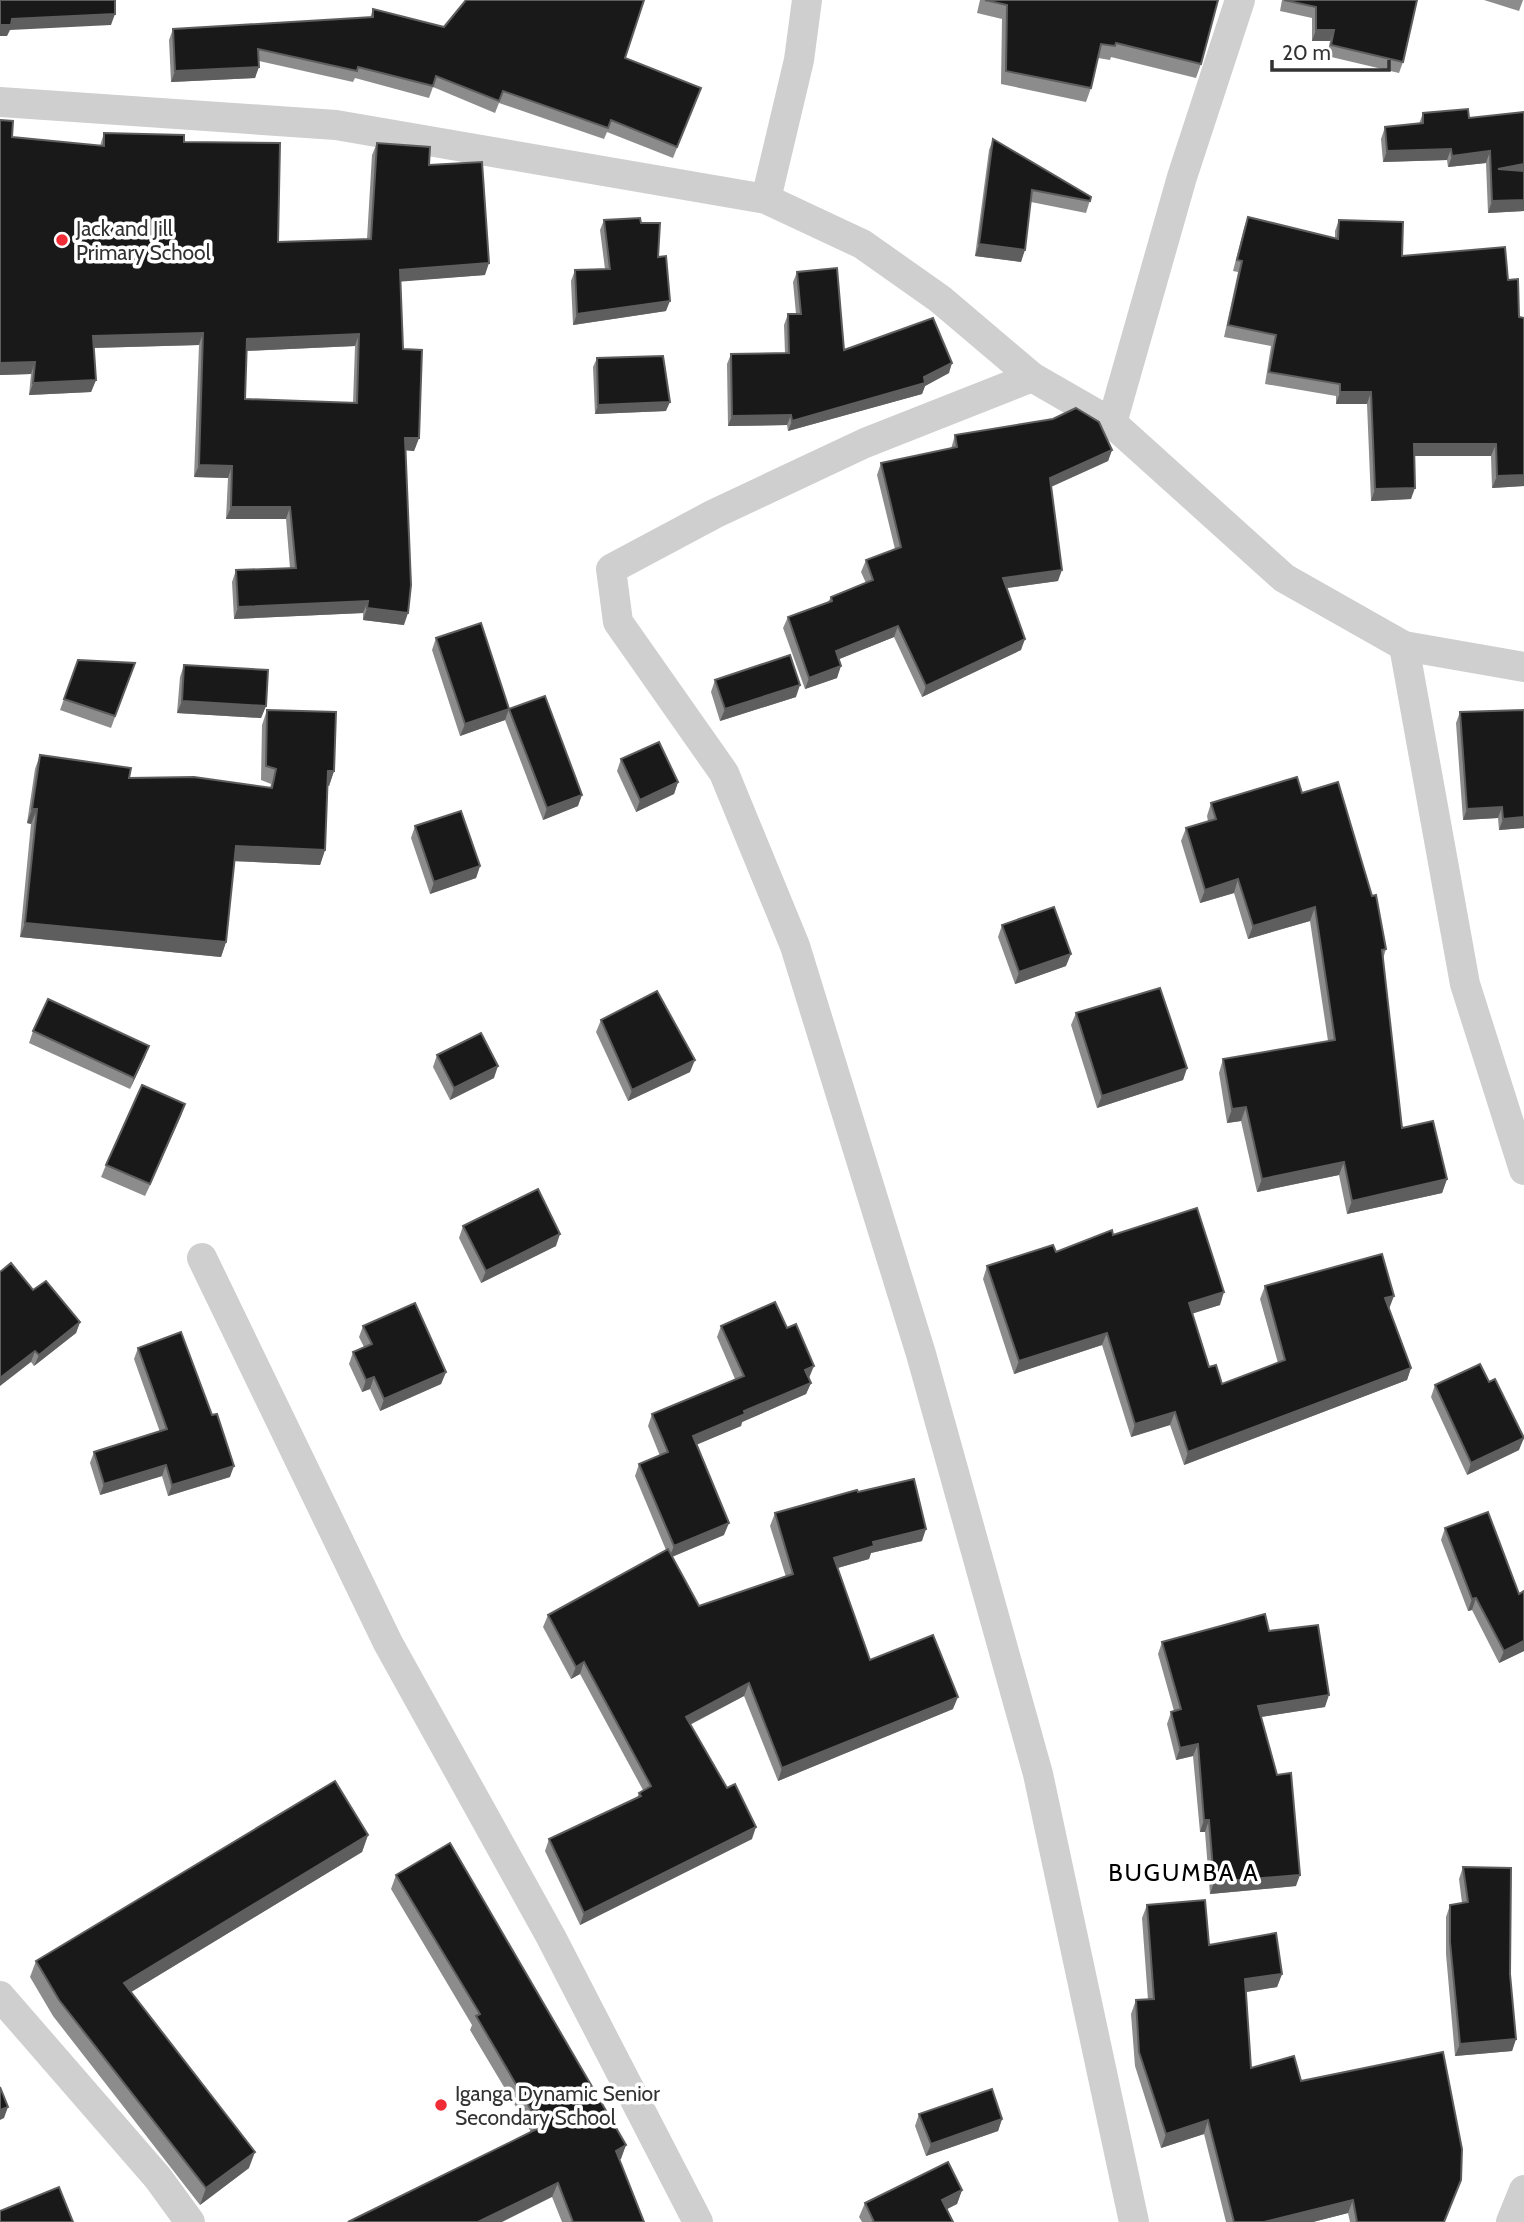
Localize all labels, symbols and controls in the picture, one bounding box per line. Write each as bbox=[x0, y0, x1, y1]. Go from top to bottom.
scale bar bbox=[1272, 28, 1389, 72]
text: 20 m bbox=[1282, 40, 1331, 65]
place label: Jack and Jill Primary School bbox=[75, 216, 211, 265]
marker: Jack and Jill Primary School bbox=[54, 232, 70, 248]
district label: BUGUMBA A bbox=[1108, 1858, 1260, 1887]
place label: Iganga Dynamic Senior Secondary School bbox=[455, 2081, 660, 2130]
marker: Iganga Dynamic Senior Secondary School bbox=[433, 2097, 449, 2113]

